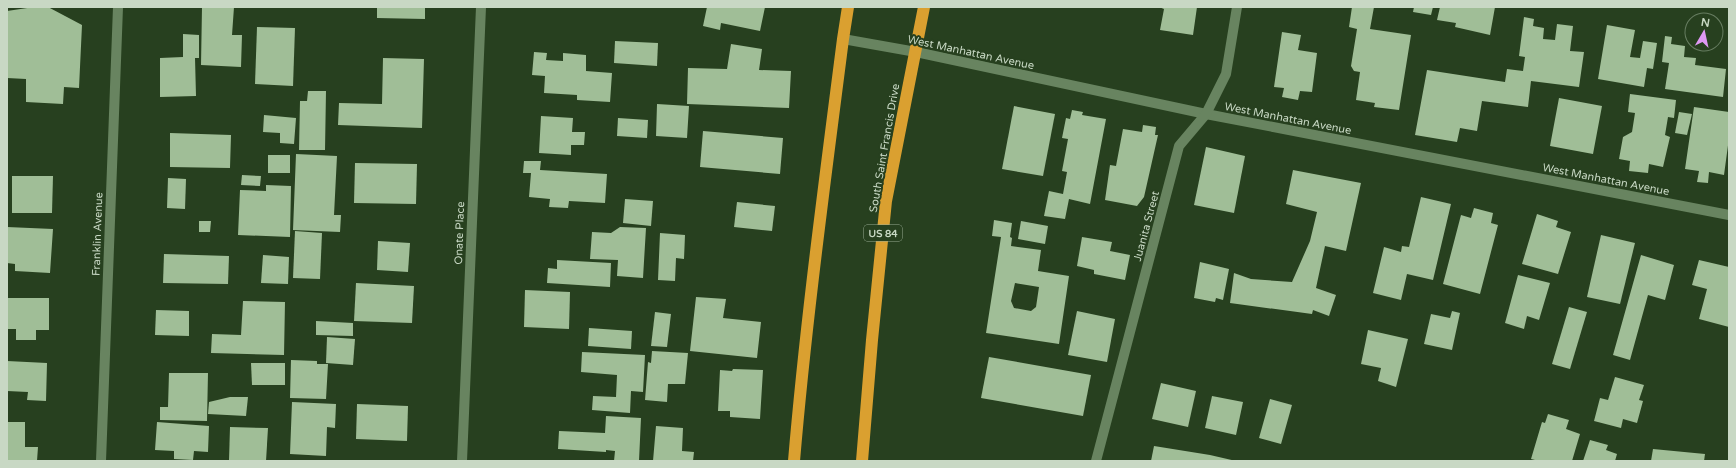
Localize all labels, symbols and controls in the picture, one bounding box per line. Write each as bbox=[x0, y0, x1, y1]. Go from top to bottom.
north arrow bbox=[1684, 12, 1724, 52]
text: N bbox=[1700, 16, 1711, 30]
street label: West Manhattan Avenue bbox=[906, 33, 1035, 72]
street label: South Saint Francis Drive bbox=[867, 83, 902, 214]
street label: West Manhattan Avenue bbox=[1223, 100, 1352, 137]
street label: West Manhattan Avenue bbox=[1541, 161, 1670, 198]
street label: Juanita Street bbox=[1131, 190, 1162, 263]
street label: Franklin Avenue bbox=[90, 192, 105, 276]
street label: Onate Place bbox=[452, 201, 467, 265]
road number: US 84 bbox=[864, 225, 902, 241]

